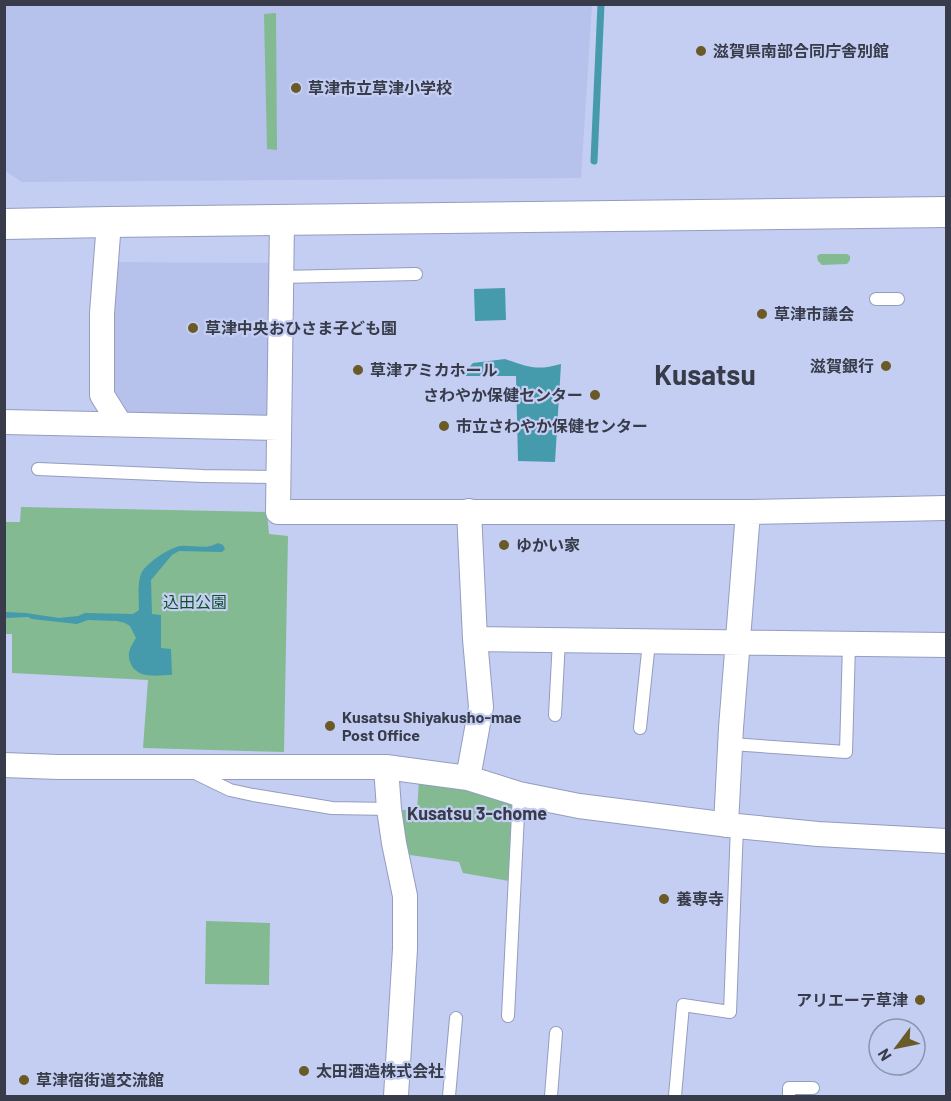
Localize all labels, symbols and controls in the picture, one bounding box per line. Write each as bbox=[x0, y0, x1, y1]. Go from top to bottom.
place label: 滋賀県南部合同庁舎別館 bbox=[713, 41, 889, 60]
marker: 滋賀県南部合同庁舎別館 bbox=[694, 44, 708, 58]
place label: 草津市立草津小学校 bbox=[308, 78, 452, 97]
marker: 草津市立草津小学校 bbox=[289, 81, 303, 95]
place label: 草津市議会 bbox=[774, 304, 854, 323]
marker: 草津市議会 bbox=[755, 307, 769, 321]
place label: 草津中央おひさま子ども園 bbox=[205, 318, 397, 337]
marker: 草津中央おひさま子ども園 bbox=[186, 321, 200, 335]
place label: 滋賀銀行 bbox=[810, 356, 874, 375]
district label: Kusatsu bbox=[654, 357, 756, 391]
marker: 滋賀銀行 bbox=[879, 359, 893, 373]
place label: 草津アミカホール bbox=[370, 360, 498, 379]
marker: 草津アミカホール bbox=[351, 363, 365, 377]
place label: さわやか保健センター bbox=[423, 385, 583, 404]
marker: さわやか保健センター bbox=[588, 388, 602, 402]
place label: 市立さわやか保健センター bbox=[456, 416, 648, 435]
marker: 市立さわやか保健センター bbox=[437, 419, 451, 433]
place label: ゆかい家 bbox=[516, 535, 580, 554]
marker: ゆかい家 bbox=[497, 538, 511, 552]
park label: 込田公園 bbox=[163, 592, 227, 611]
place label: Kusatsu Shiyakusho-mae Post Office bbox=[342, 707, 522, 744]
marker: Kusatsu Shiyakusho-mae Post Office bbox=[323, 719, 337, 733]
district label: Kusatsu 3-chome bbox=[407, 802, 547, 824]
place label: 養専寺 bbox=[676, 889, 724, 908]
marker: 養専寺 bbox=[657, 892, 671, 906]
place label: アリエーテ草津 bbox=[796, 990, 908, 1009]
marker: アリエーテ草津 bbox=[913, 993, 927, 1007]
north arrow bbox=[867, 1017, 927, 1077]
text: N bbox=[873, 1046, 895, 1065]
place label: 太田酒造株式会社 bbox=[316, 1061, 444, 1080]
marker: 太田酒造株式会社 bbox=[297, 1064, 311, 1078]
place label: 草津宿街道交流館 bbox=[36, 1070, 164, 1089]
marker: 草津宿街道交流館 bbox=[17, 1073, 31, 1087]

